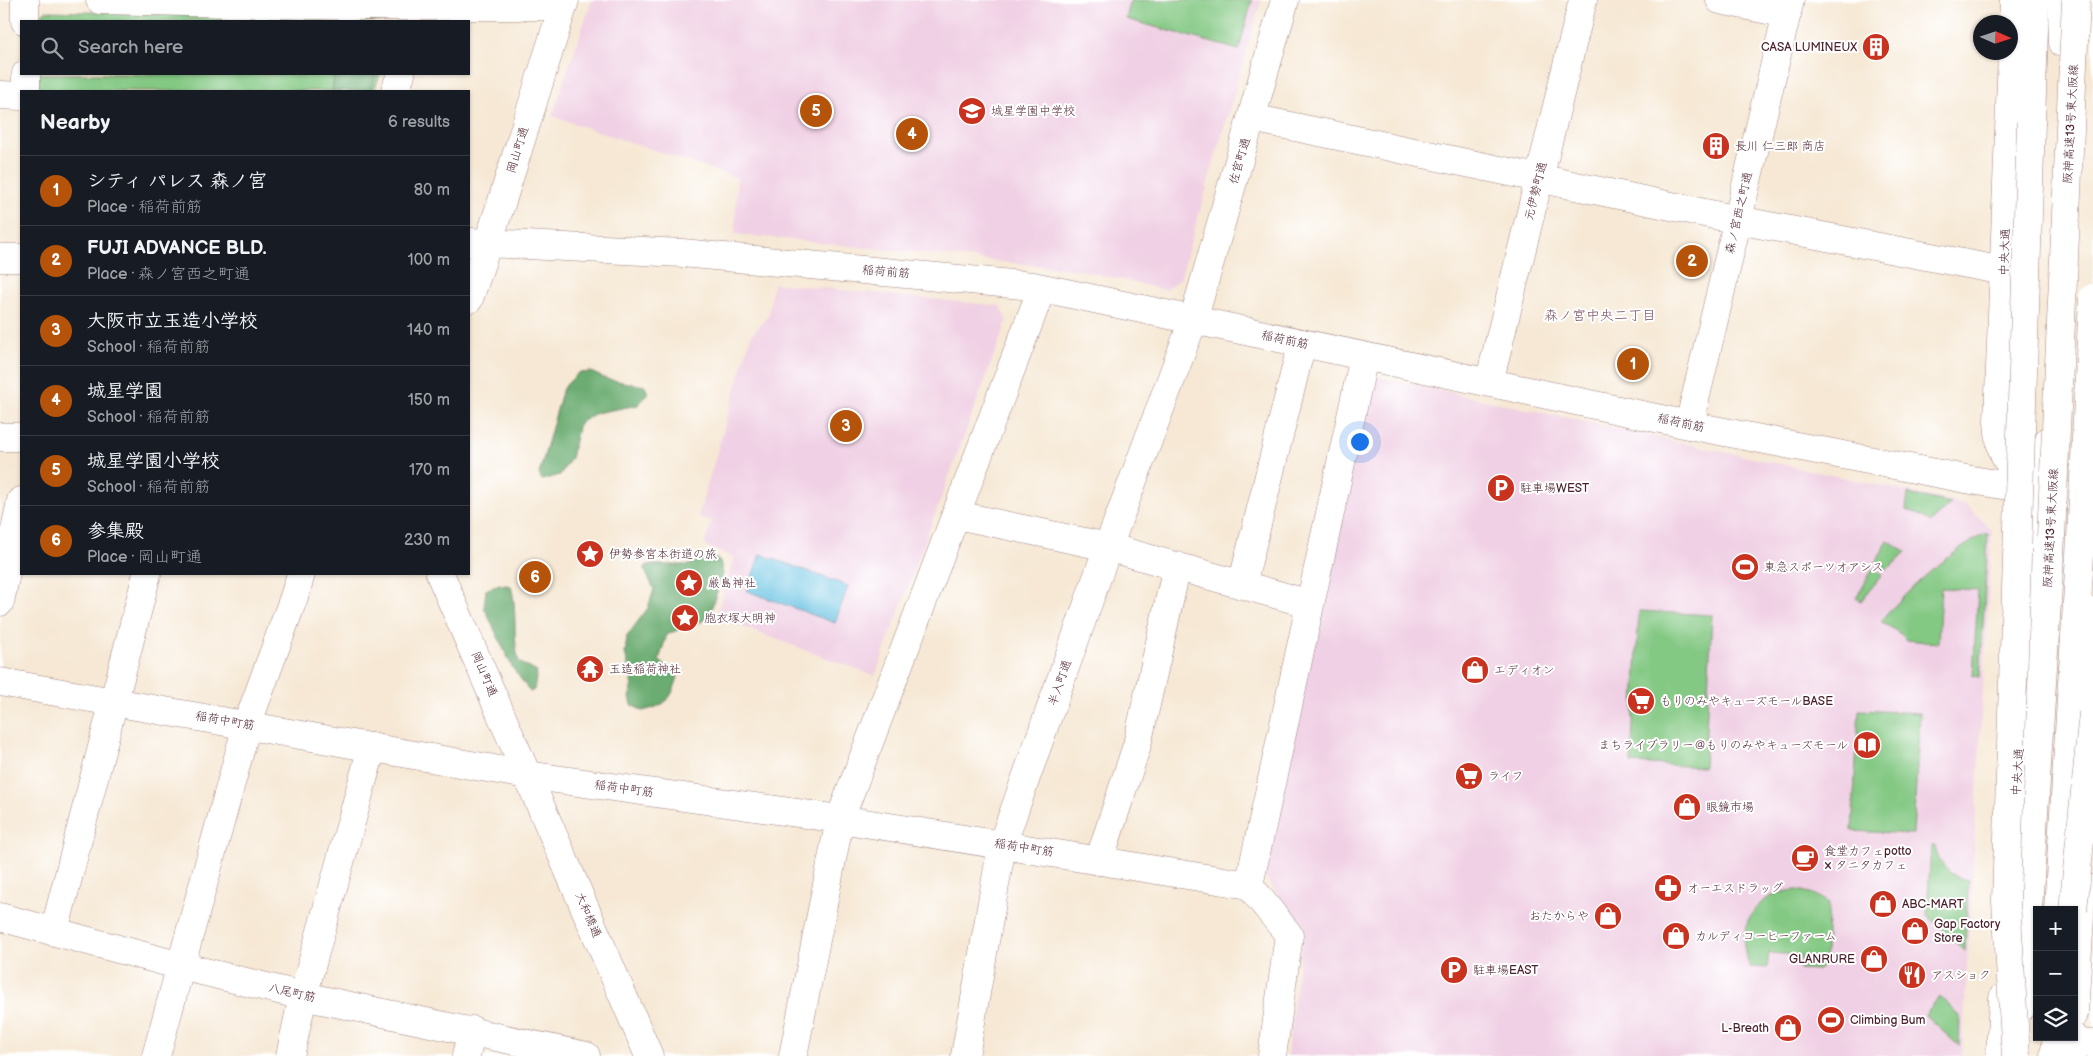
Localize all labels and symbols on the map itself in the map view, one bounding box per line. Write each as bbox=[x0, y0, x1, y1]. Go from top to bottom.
north arrow bbox=[1973, 15, 2018, 60]
building icon: CASA LUMINEUX bbox=[1861, 32, 1891, 62]
place label: CASA LUMINEUX bbox=[1761, 40, 1857, 55]
street label: 阪神高速13号東大阪線 bbox=[2060, 64, 2082, 184]
pin: 5 bbox=[800, 92, 832, 130]
school or university icon: 城星学園中学校 bbox=[957, 96, 987, 126]
place label: 城星学園中学校 bbox=[991, 104, 1075, 119]
pin: 4 bbox=[896, 115, 928, 153]
street label: 岡山町通 bbox=[504, 125, 532, 175]
building icon: 長川 仁三郎 商店 bbox=[1701, 131, 1731, 161]
street label: 佐官町通 bbox=[1226, 136, 1254, 186]
place label: 長川 仁三郎 商店 bbox=[1735, 139, 1825, 154]
street label: 元伊勢町通 bbox=[1521, 160, 1551, 222]
street label: 森ノ宮西之町通 bbox=[1722, 170, 1756, 256]
street label: 中央大通 bbox=[1997, 228, 2013, 276]
pin: 2 bbox=[1676, 242, 1708, 280]
street label: 稲荷前筋 bbox=[861, 262, 911, 282]
district label: 森ノ宮中央二丁目 bbox=[1544, 307, 1656, 324]
street label: 稲荷前筋 bbox=[1260, 328, 1310, 352]
pin: 1 bbox=[1617, 345, 1649, 383]
pin: 3 bbox=[830, 407, 862, 445]
street label: 稲荷前筋 bbox=[1656, 411, 1706, 435]
your location bbox=[1347, 429, 1373, 455]
street label: 阪神高速13号東大阪線 bbox=[2040, 468, 2062, 588]
parking icon: 駐車場WEST bbox=[1486, 473, 1516, 503]
place label: 駐車場WEST bbox=[1520, 481, 1590, 496]
place icon: 伊勢参宮本街道の旅 bbox=[575, 539, 605, 569]
place label: 伊勢参宮本街道の旅 bbox=[609, 547, 717, 562]
sports icon: 東急スポーツオアシス bbox=[1730, 552, 1760, 582]
pin: 6 bbox=[519, 558, 551, 596]
place label: 東急スポーツオアシス bbox=[1764, 560, 1884, 575]
place icon: 厳島神社 bbox=[674, 568, 704, 598]
place label: 厳島神社 bbox=[708, 576, 756, 591]
place icon: 胞衣塚大明神 bbox=[670, 603, 700, 633]
place label: 胞衣塚大明神 bbox=[704, 611, 776, 626]
street label: 岡山町通 bbox=[468, 649, 500, 699]
temple icon: 玉造稲荷神社 bbox=[575, 654, 605, 684]
shop icon: エディオン bbox=[1460, 655, 1490, 685]
street label: 半入町通 bbox=[1045, 658, 1075, 708]
place label: 玉造稲荷神社 bbox=[609, 662, 681, 677]
place label: エディオン bbox=[1494, 663, 1554, 678]
supermarket icon: もりのみやキューズモールBASE bbox=[1626, 686, 1656, 716]
place label: もりのみやキューズモールBASE bbox=[1660, 694, 1833, 709]
street label: 稲荷中町筋 bbox=[194, 708, 256, 734]
library icon: まちライブラリー＠もりのみやキューズモール bbox=[1852, 730, 1882, 760]
place label: まちライブラリー＠もりのみやキューズモール bbox=[1598, 738, 1848, 753]
street label: 中央大通 bbox=[2009, 748, 2027, 796]
supermarket icon: ライフ bbox=[1454, 761, 1484, 791]
place label: ライフ bbox=[1488, 769, 1524, 784]
street label: 稲荷中町筋 bbox=[593, 777, 655, 801]
shop icon: 眼鏡市場 bbox=[1672, 792, 1702, 822]
place label: 眼鏡市場 bbox=[1706, 800, 1754, 815]
street label: 稲荷中町筋 bbox=[993, 836, 1055, 860]
cafe icon: 食堂カフェpotto × タニタカフェ bbox=[1790, 843, 1820, 873]
place label: 食堂カフェpotto × タニタカフェ bbox=[1824, 844, 1912, 873]
pharmacy icon: オーエスドラッグ bbox=[1653, 873, 1683, 903]
place label: オーエスドラッグ bbox=[1687, 881, 1783, 896]
shop icon: ABC-MART bbox=[1868, 889, 1898, 919]
street label: 大和橋通 bbox=[572, 890, 604, 940]
place label: ABC-MART bbox=[1902, 897, 1965, 912]
shop icon: おたからや bbox=[1593, 901, 1623, 931]
place label: おたからや bbox=[1529, 909, 1589, 924]
shop icon: Gap Factory Store bbox=[1900, 916, 1930, 946]
place label: Gap Factory Store bbox=[1934, 917, 2001, 946]
shop icon: カルディコーヒーファーム bbox=[1661, 921, 1691, 951]
place label: カルディコーヒーファーム bbox=[1695, 929, 1837, 944]
shop icon: GLANRURE bbox=[1859, 944, 1889, 974]
place label: GLANRURE bbox=[1789, 952, 1855, 967]
parking icon: 駐車場EAST bbox=[1439, 955, 1469, 985]
restaurant icon: アスショク bbox=[1897, 960, 1927, 990]
place label: 駐車場EAST bbox=[1473, 963, 1539, 978]
place label: アスショク bbox=[1931, 968, 1991, 983]
street label: 八尾町筋 bbox=[267, 980, 317, 1006]
sports icon: Climbing Bum bbox=[1816, 1005, 1846, 1035]
shop icon: L-Breath bbox=[1773, 1013, 1803, 1043]
place label: Climbing Bum bbox=[1850, 1013, 1925, 1028]
place label: L-Breath bbox=[1721, 1021, 1769, 1036]

